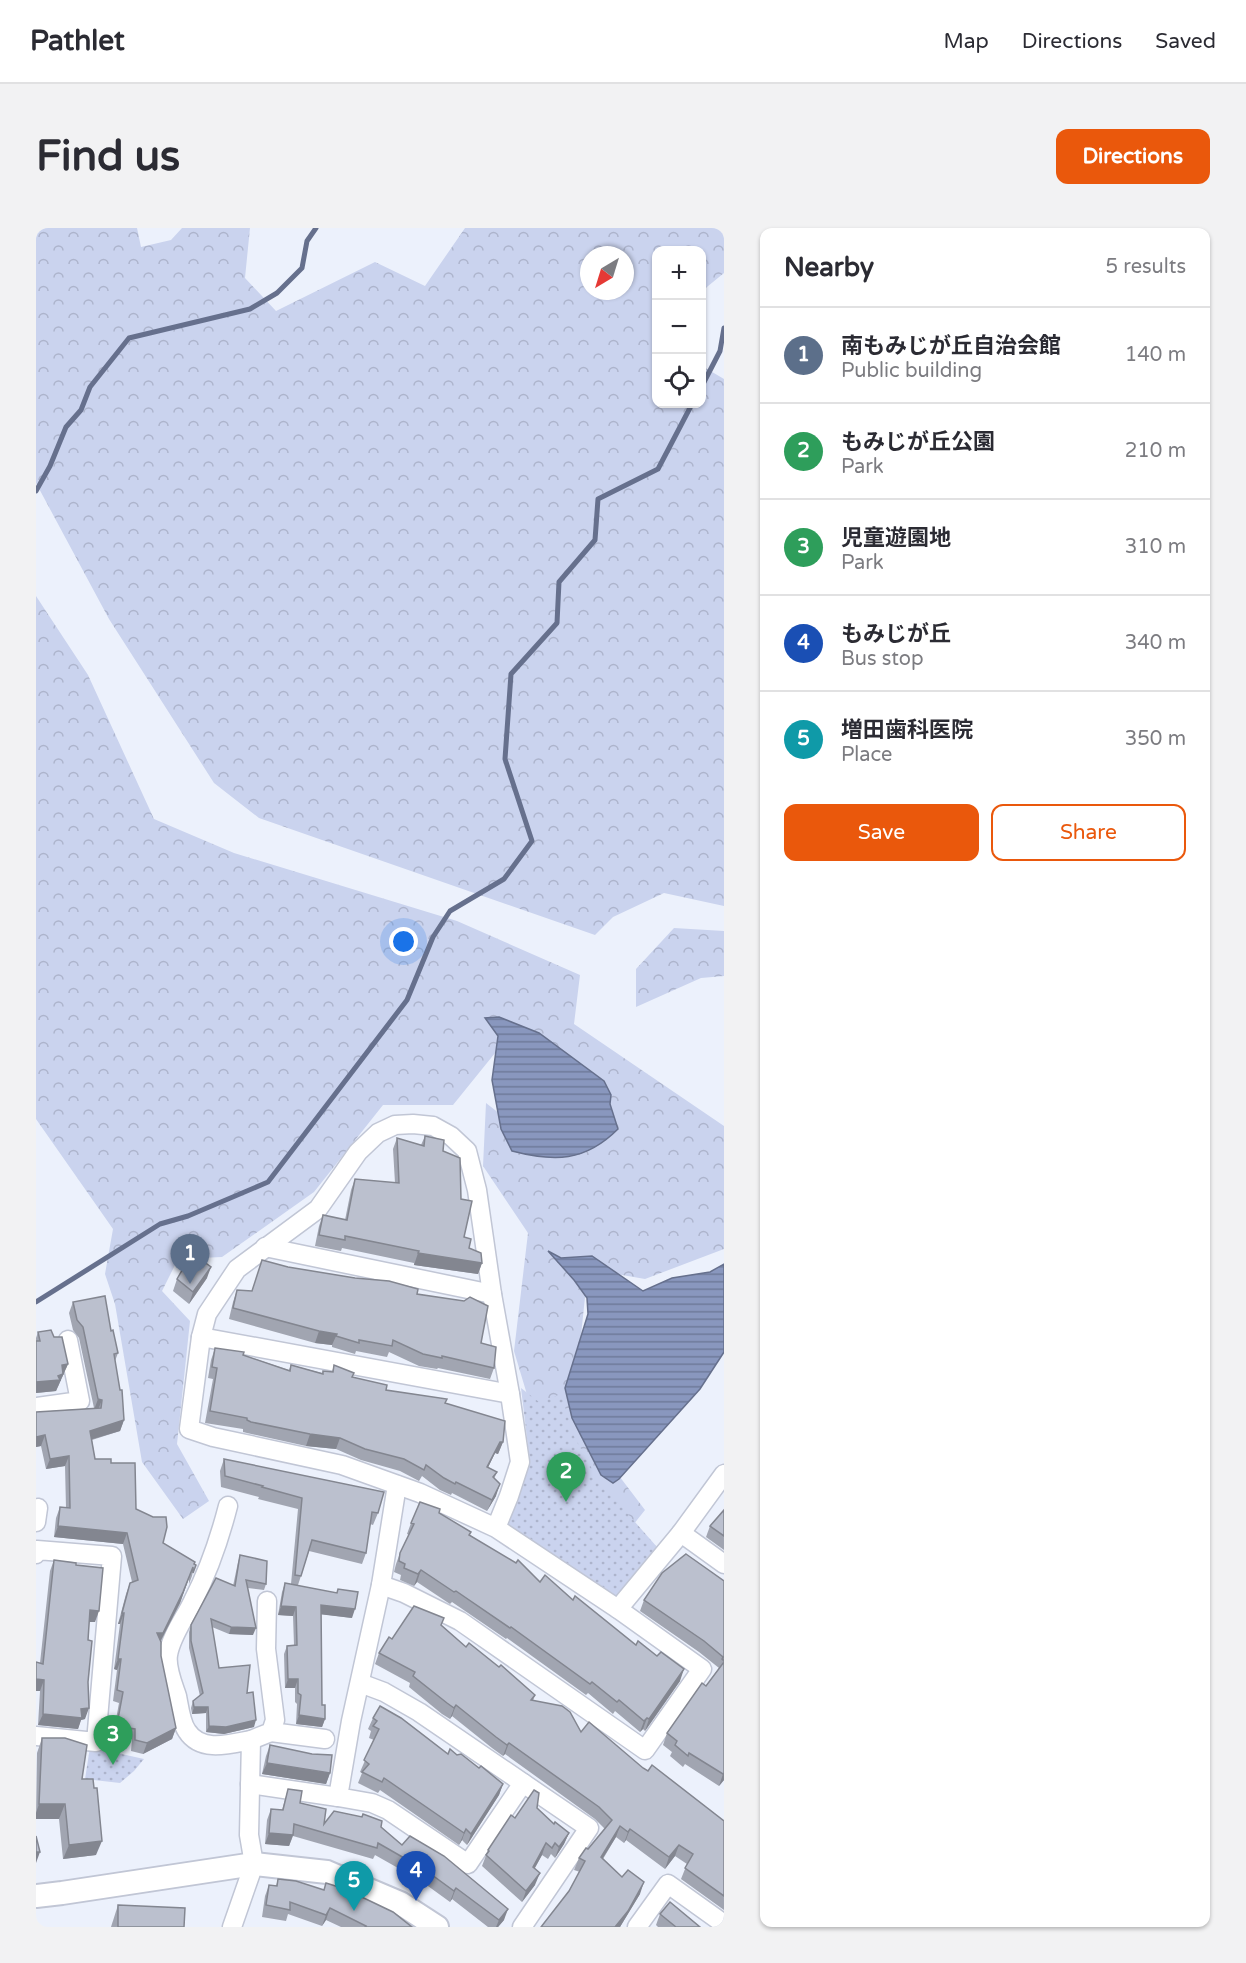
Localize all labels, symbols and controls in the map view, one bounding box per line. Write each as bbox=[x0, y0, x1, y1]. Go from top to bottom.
text: Pathlet bbox=[30, 24, 125, 58]
text: Map bbox=[943, 29, 989, 54]
text: Directions bbox=[1022, 29, 1122, 54]
text: Saved bbox=[1155, 29, 1216, 54]
button: Directions bbox=[1056, 129, 1210, 184]
text: Find us bbox=[36, 131, 180, 182]
north arrow bbox=[580, 246, 634, 300]
map controls bbox=[652, 246, 706, 408]
button: + bbox=[652, 246, 706, 300]
text: Nearby bbox=[784, 252, 874, 283]
text: 5 results bbox=[1106, 255, 1186, 279]
button: − bbox=[652, 300, 706, 354]
text: 南もみじが丘自治会館 bbox=[841, 333, 1061, 359]
text: 1 bbox=[797, 343, 810, 367]
text: 140 m bbox=[1125, 343, 1186, 367]
button: locate bbox=[652, 354, 706, 408]
text: Public building bbox=[841, 359, 982, 383]
text: もみじが丘公園 bbox=[841, 429, 995, 455]
text: 2 bbox=[797, 439, 810, 463]
text: 210 m bbox=[1125, 439, 1186, 463]
text: Park bbox=[841, 455, 884, 479]
text: 児童遊園地 bbox=[841, 525, 951, 551]
text: 3 bbox=[797, 535, 810, 559]
text: 310 m bbox=[1125, 535, 1186, 559]
text: Park bbox=[841, 551, 884, 575]
text: もみじが丘 bbox=[841, 621, 951, 647]
text: 4 bbox=[797, 631, 810, 655]
text: 340 m bbox=[1125, 631, 1186, 655]
text: Bus stop bbox=[841, 647, 924, 671]
text: 増田歯科医院 bbox=[841, 717, 973, 743]
text: 5 bbox=[797, 727, 810, 751]
text: 350 m bbox=[1125, 727, 1186, 751]
text: Place bbox=[841, 743, 892, 767]
button: Save bbox=[784, 804, 979, 861]
button: Share bbox=[991, 804, 1186, 861]
your location bbox=[389, 927, 418, 956]
pin: 1 bbox=[170, 1234, 210, 1284]
pin: 2 bbox=[546, 1452, 586, 1502]
pin: 3 bbox=[94, 1716, 133, 1765]
pin: 4 bbox=[396, 1852, 436, 1901]
pin: 5 bbox=[334, 1862, 374, 1911]

